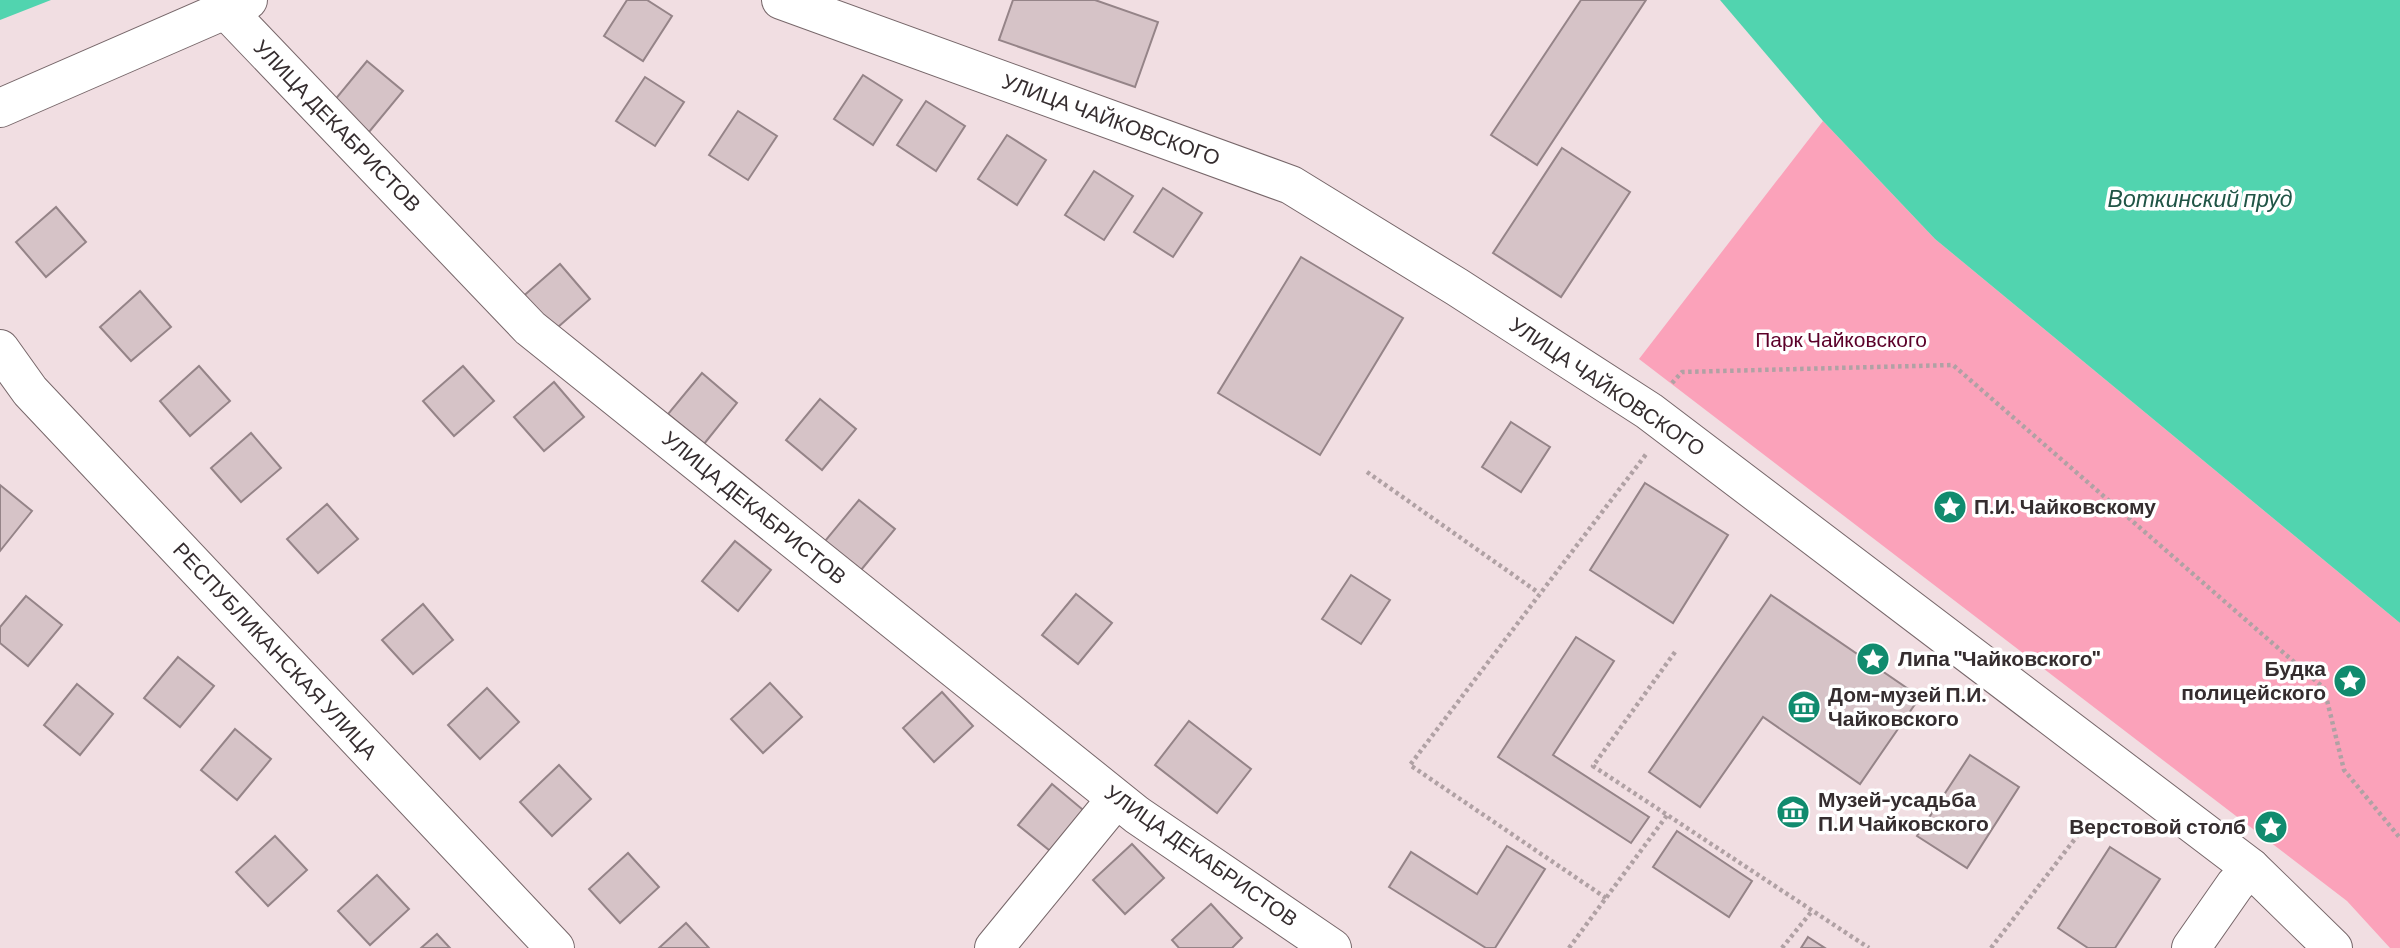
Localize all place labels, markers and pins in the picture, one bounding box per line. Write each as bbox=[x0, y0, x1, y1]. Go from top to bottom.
place icon: П.И. Чайковскому bbox=[1931, 488, 1969, 526]
place label: П.И. Чайковскому bbox=[1974, 493, 2156, 518]
place icon: Липа "Чайковского" bbox=[1854, 640, 1892, 678]
place label: Липа "Чайковского" bbox=[1898, 645, 2101, 670]
place label: Будка полицейского bbox=[2181, 655, 2326, 704]
place icon: Будка полицейского bbox=[2331, 662, 2369, 700]
place label: Дом-музей П.И. Чайковского bbox=[1828, 681, 1987, 730]
museum icon: Дом-музей П.И. Чайковского bbox=[1785, 688, 1823, 726]
place label: Музей-усадьба П.И Чайковского bbox=[1818, 786, 1989, 835]
museum icon: Музей-усадьба П.И Чайковского bbox=[1774, 793, 1812, 831]
place icon: Верстовой столб bbox=[2252, 808, 2290, 846]
place label: Верстовой столб bbox=[2069, 813, 2246, 838]

